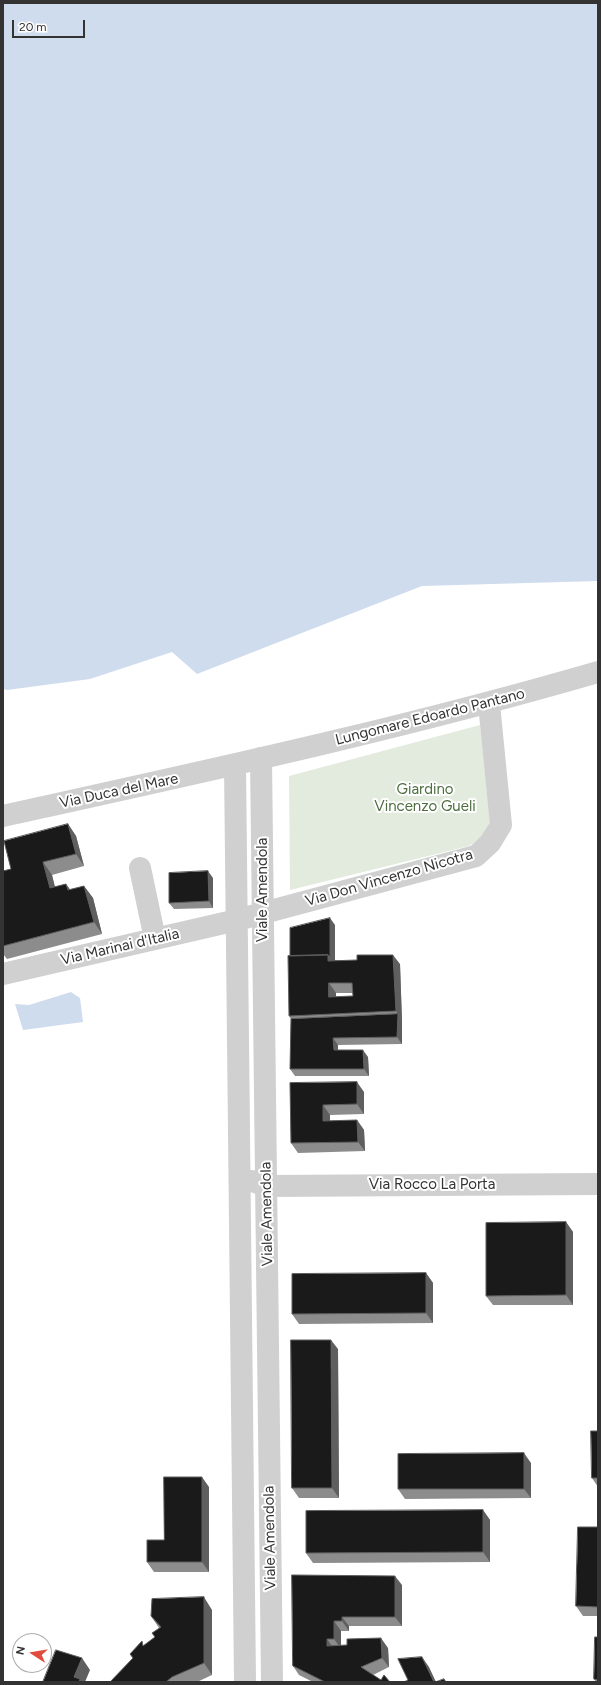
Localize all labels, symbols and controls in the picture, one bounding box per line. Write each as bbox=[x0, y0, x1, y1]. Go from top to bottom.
scale bar bbox=[14, 12, 87, 38]
text: 20 m bbox=[19, 20, 47, 34]
street label: Lungomare Edoardo Pantano bbox=[333, 685, 527, 749]
street label: Via Duca del Mare bbox=[58, 770, 180, 812]
park label: Giardino Vincenzo Gueli bbox=[374, 781, 476, 816]
street label: Viale Amendola bbox=[254, 838, 272, 942]
street label: Via Don Vincenzo Nicotra bbox=[303, 845, 475, 911]
street label: Via Marinai d'Italia bbox=[59, 925, 181, 969]
street label: Viale Amendola bbox=[257, 1162, 277, 1266]
street label: Via Rocco La Porta bbox=[369, 1176, 495, 1194]
street label: Viale Amendola bbox=[260, 1486, 280, 1590]
north arrow bbox=[12, 1633, 52, 1673]
text: N bbox=[14, 1645, 28, 1656]

